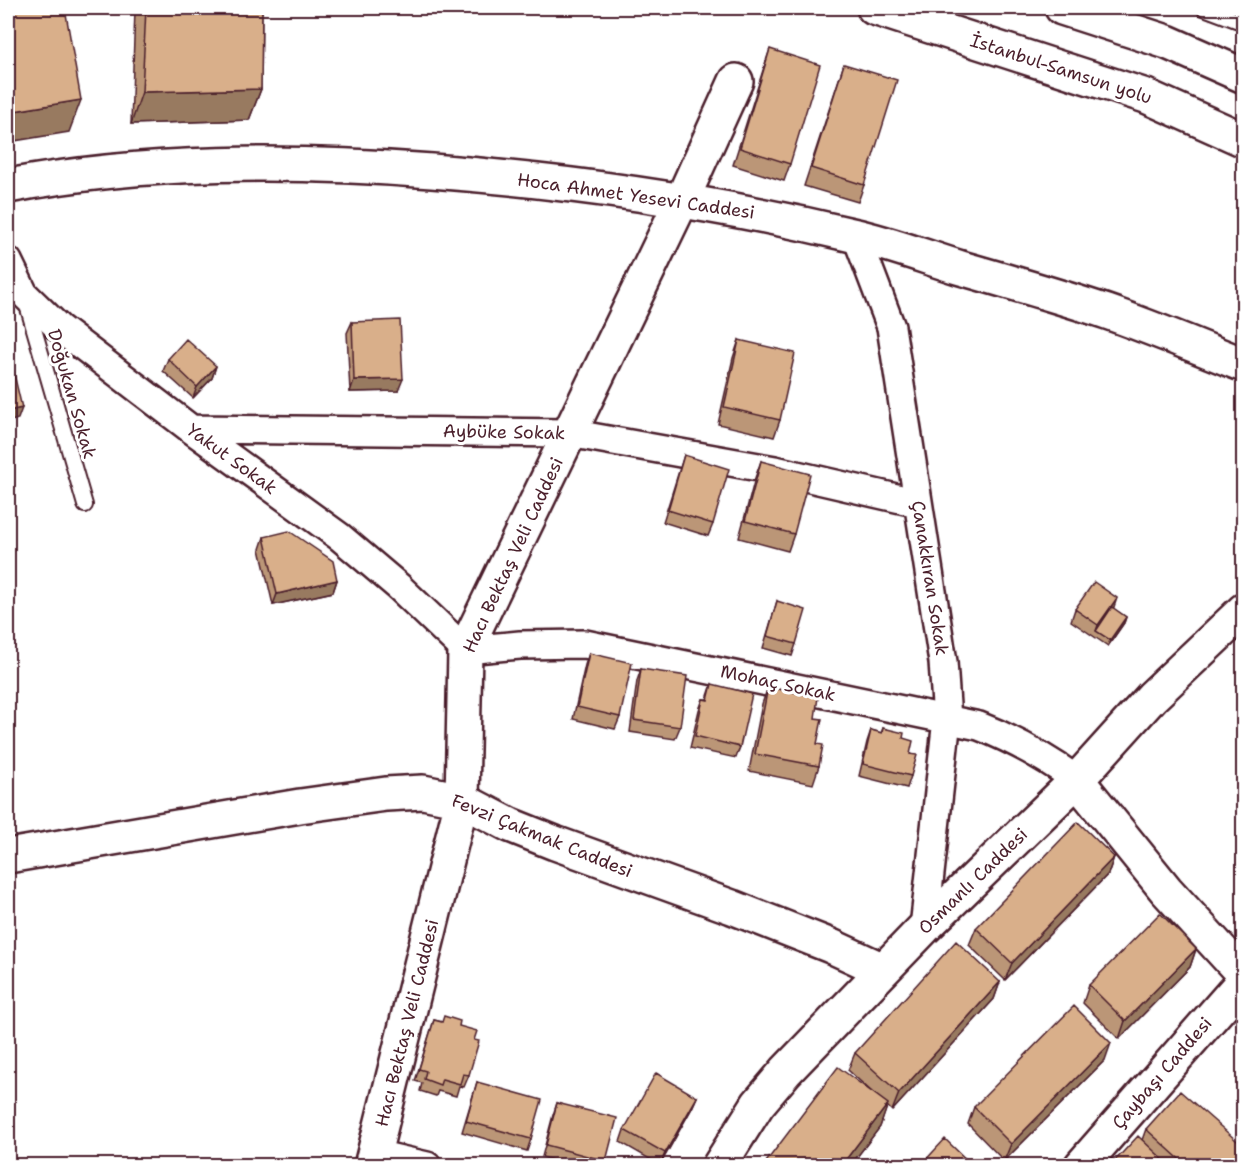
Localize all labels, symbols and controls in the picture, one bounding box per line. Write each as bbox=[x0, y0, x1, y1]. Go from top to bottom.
street label: İstanbul-Samsun yolu bbox=[967, 28, 1155, 110]
street label: Hoca Ahmet Yesevi Caddesi bbox=[516, 167, 756, 225]
street label: Doğukan Sokak bbox=[42, 326, 102, 462]
street label: Yakut Sokak bbox=[182, 418, 282, 500]
street label: Aybüke Sokak bbox=[443, 419, 565, 445]
street label: Hacı Bektaş Veli Caddesi bbox=[457, 453, 569, 657]
street label: Çanakkıran Sokak bbox=[906, 499, 954, 657]
street label: Mohaç Sokak bbox=[718, 659, 838, 707]
street label: Fevzi Çakmak Caddesi bbox=[448, 789, 636, 883]
street label: Osmanlı Caddesi bbox=[913, 823, 1033, 939]
street label: Hacı Bektaş Veli Caddesi bbox=[370, 917, 444, 1129]
street label: Çaybaşı Caddesi bbox=[1107, 1012, 1217, 1134]

